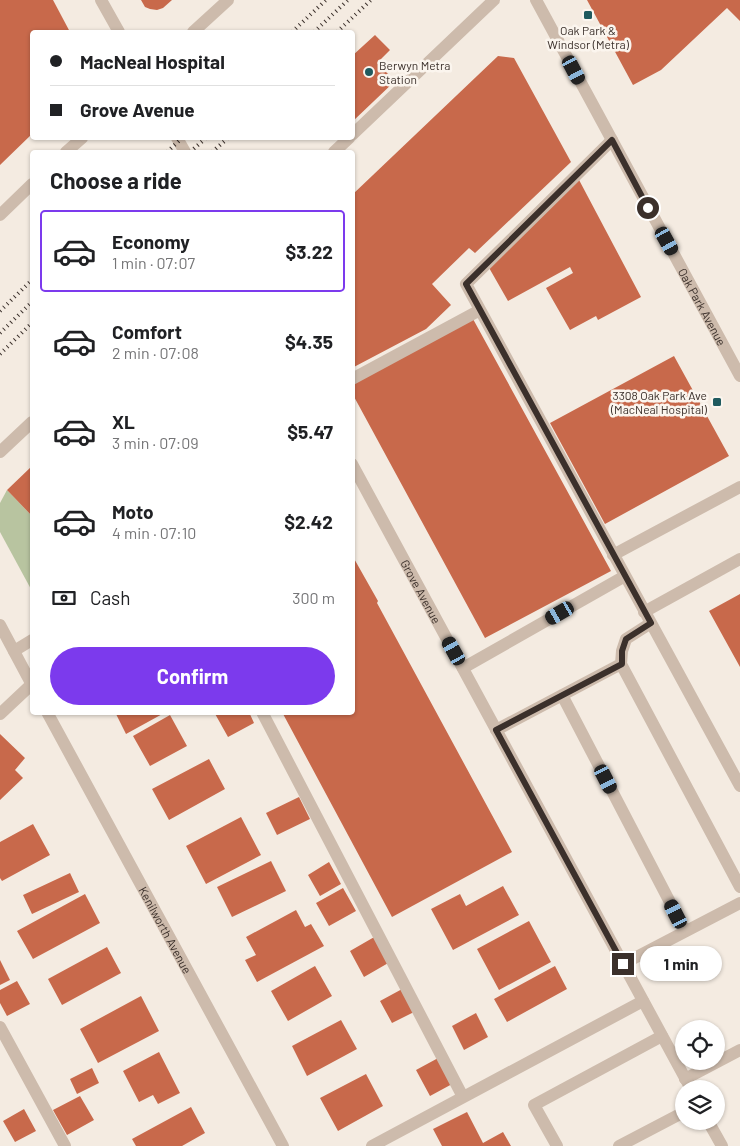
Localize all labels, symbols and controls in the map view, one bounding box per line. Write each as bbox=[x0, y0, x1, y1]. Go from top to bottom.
marker: Oak Park & Windsor (Metra) bbox=[582, 9, 594, 21]
place label: Oak Park & Windsor (Metra) bbox=[547, 23, 630, 51]
text: MacNeal Hospital bbox=[80, 50, 225, 73]
car bbox=[560, 53, 587, 87]
place label: Berwyn Metra Station bbox=[379, 58, 450, 86]
marker: Berwyn Metra Station bbox=[363, 66, 375, 78]
text: Grove Avenue bbox=[80, 98, 195, 121]
text: Choose a ride bbox=[50, 167, 182, 193]
route start bbox=[637, 197, 659, 219]
car bbox=[653, 224, 680, 258]
icon: car bbox=[52, 229, 97, 274]
text: Economy bbox=[112, 230, 190, 253]
text: $3.22 bbox=[285, 240, 333, 263]
text: 1 min · 07:07 bbox=[112, 253, 195, 272]
street label: Oak Park Avenue bbox=[676, 266, 729, 348]
icon: car bbox=[52, 319, 97, 364]
text: Comfort bbox=[112, 320, 182, 343]
text: $4.35 bbox=[285, 330, 333, 353]
text: 2 min · 07:08 bbox=[112, 343, 199, 362]
place label: 3308 Oak Park Ave (MacNeal Hospital) bbox=[610, 388, 708, 416]
marker: 3308 Oak Park Ave (MacNeal Hospital) bbox=[711, 396, 723, 408]
icon: car bbox=[52, 409, 97, 454]
text: XL bbox=[112, 410, 135, 433]
text: $5.47 bbox=[287, 420, 333, 443]
text: 3 min · 07:09 bbox=[112, 433, 199, 452]
icon: car bbox=[52, 499, 97, 544]
text: Moto bbox=[112, 500, 154, 523]
text: $2.42 bbox=[284, 510, 333, 533]
text: 4 min · 07:10 bbox=[112, 523, 196, 542]
street label: Grove Avenue bbox=[398, 557, 444, 626]
icon: cash bbox=[50, 584, 78, 612]
text: Cash bbox=[90, 586, 131, 609]
text: 300 m bbox=[292, 588, 335, 607]
car bbox=[543, 599, 576, 627]
car bbox=[440, 634, 467, 668]
button: Confirm bbox=[50, 647, 335, 705]
car bbox=[592, 762, 619, 796]
street label: Kenilworth Avenue bbox=[136, 884, 195, 976]
car bbox=[662, 897, 689, 931]
callout: 1 min bbox=[640, 946, 723, 982]
route end bbox=[612, 953, 634, 975]
text: 1 min bbox=[663, 954, 699, 973]
map controls bbox=[675, 1020, 725, 1130]
button: locate bbox=[675, 1020, 725, 1070]
button: layers bbox=[675, 1080, 725, 1130]

